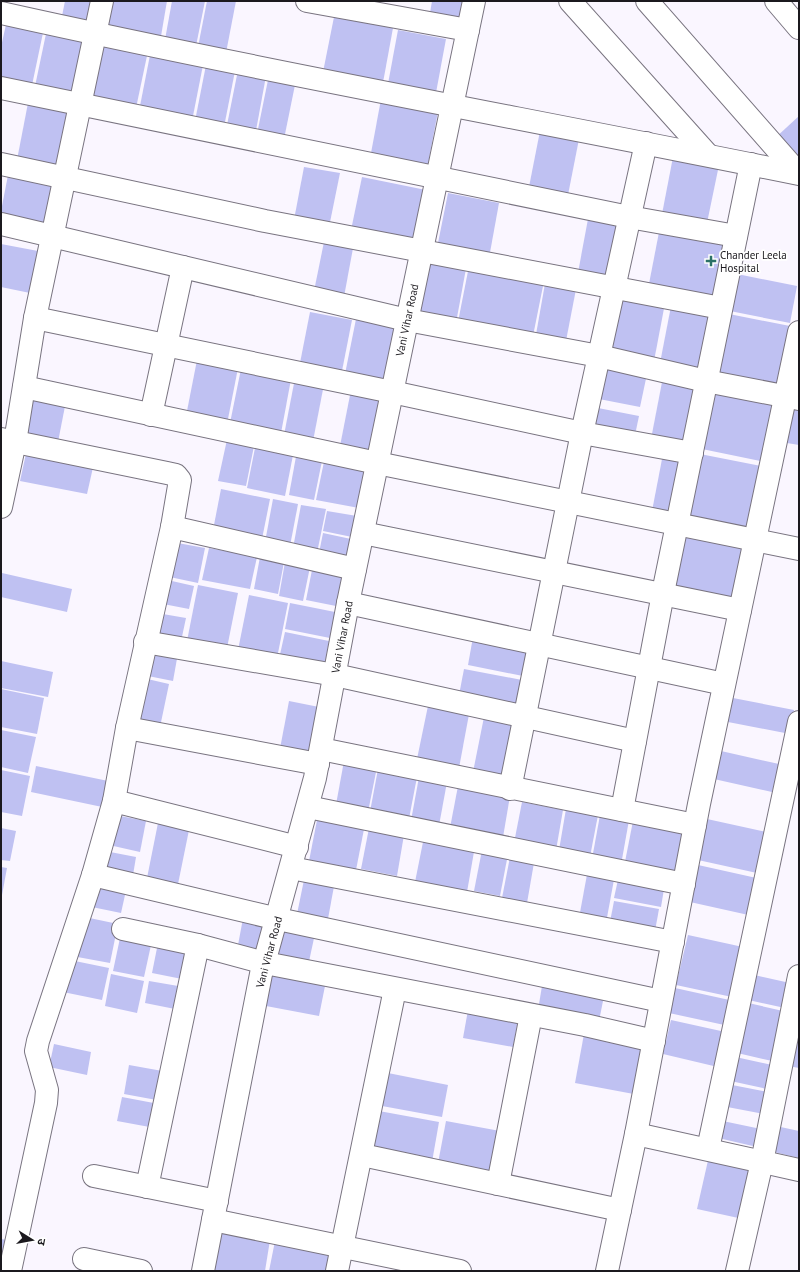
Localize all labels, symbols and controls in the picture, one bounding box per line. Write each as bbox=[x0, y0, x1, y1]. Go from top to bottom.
place label: Chander Leela Hospital bbox=[720, 248, 787, 275]
marker: Chander Leela Hospital bbox=[705, 255, 717, 267]
street label: Vani Vihar Road bbox=[392, 283, 421, 358]
street label: Vani Vihar Road bbox=[328, 600, 356, 675]
street label: Vani Vihar Road bbox=[252, 915, 285, 990]
north arrow bbox=[12, 1220, 52, 1260]
text: उ bbox=[34, 1237, 49, 1247]

